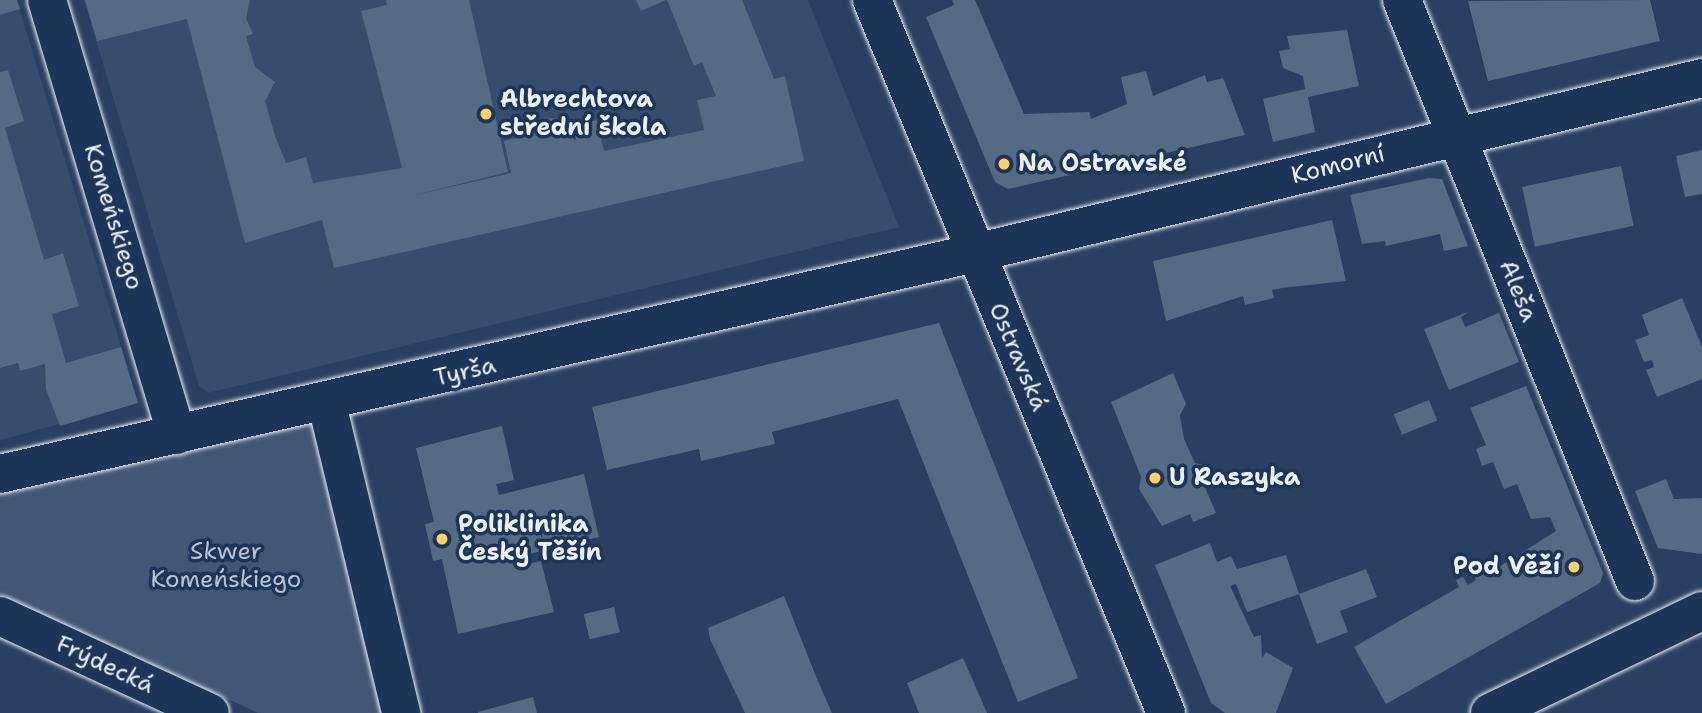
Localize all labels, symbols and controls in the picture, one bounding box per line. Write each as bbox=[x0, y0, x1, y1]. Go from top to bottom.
place label: Albrechtova střední škola bbox=[500, 86, 666, 142]
marker: Albrechtova střední škola bbox=[478, 106, 494, 122]
street label: Komorní bbox=[1288, 139, 1388, 191]
street label: Komeńskiego bbox=[77, 141, 149, 293]
place label: Na Ostravské bbox=[1018, 150, 1187, 178]
marker: Na Ostravské bbox=[996, 156, 1012, 172]
street label: Aleša bbox=[1493, 256, 1543, 326]
street label: Ostravská bbox=[982, 299, 1054, 415]
street label: Tyrša bbox=[431, 351, 499, 393]
place label: U Raszyka bbox=[1169, 464, 1300, 492]
marker: U Raszyka bbox=[1147, 470, 1163, 486]
place label: Poliklinika Český Těšín bbox=[458, 511, 602, 567]
marker: Poliklinika Český Těšín bbox=[432, 529, 452, 549]
park label: Skwer Komeńskiego bbox=[151, 538, 301, 594]
place label: Pod Věží bbox=[1453, 553, 1560, 581]
marker: Pod Věží bbox=[1566, 559, 1582, 575]
street label: Frýdecká bbox=[51, 630, 159, 700]

